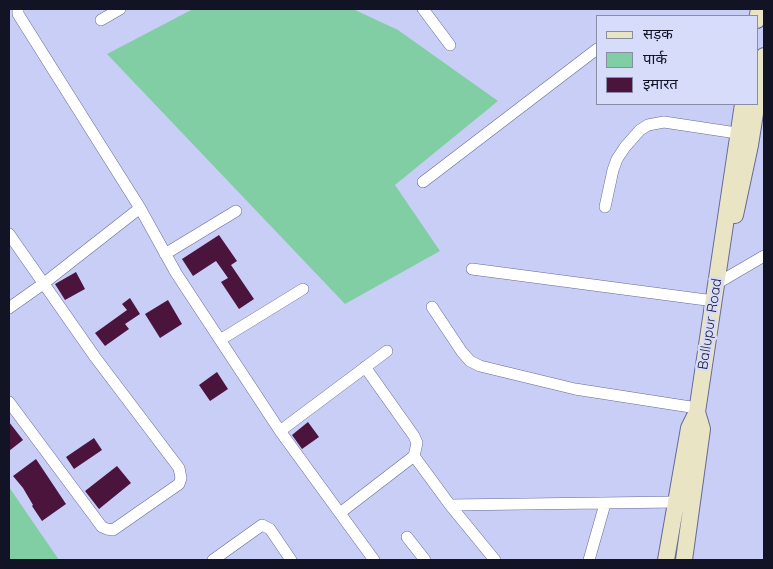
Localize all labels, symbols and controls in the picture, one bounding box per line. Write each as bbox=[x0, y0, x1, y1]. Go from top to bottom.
legend bbox=[596, 15, 758, 105]
text: सड़क bbox=[643, 24, 673, 43]
text: पार्क bbox=[643, 49, 667, 68]
text: इमारत bbox=[643, 74, 678, 93]
street label: Ballupur Road bbox=[694, 277, 726, 371]

